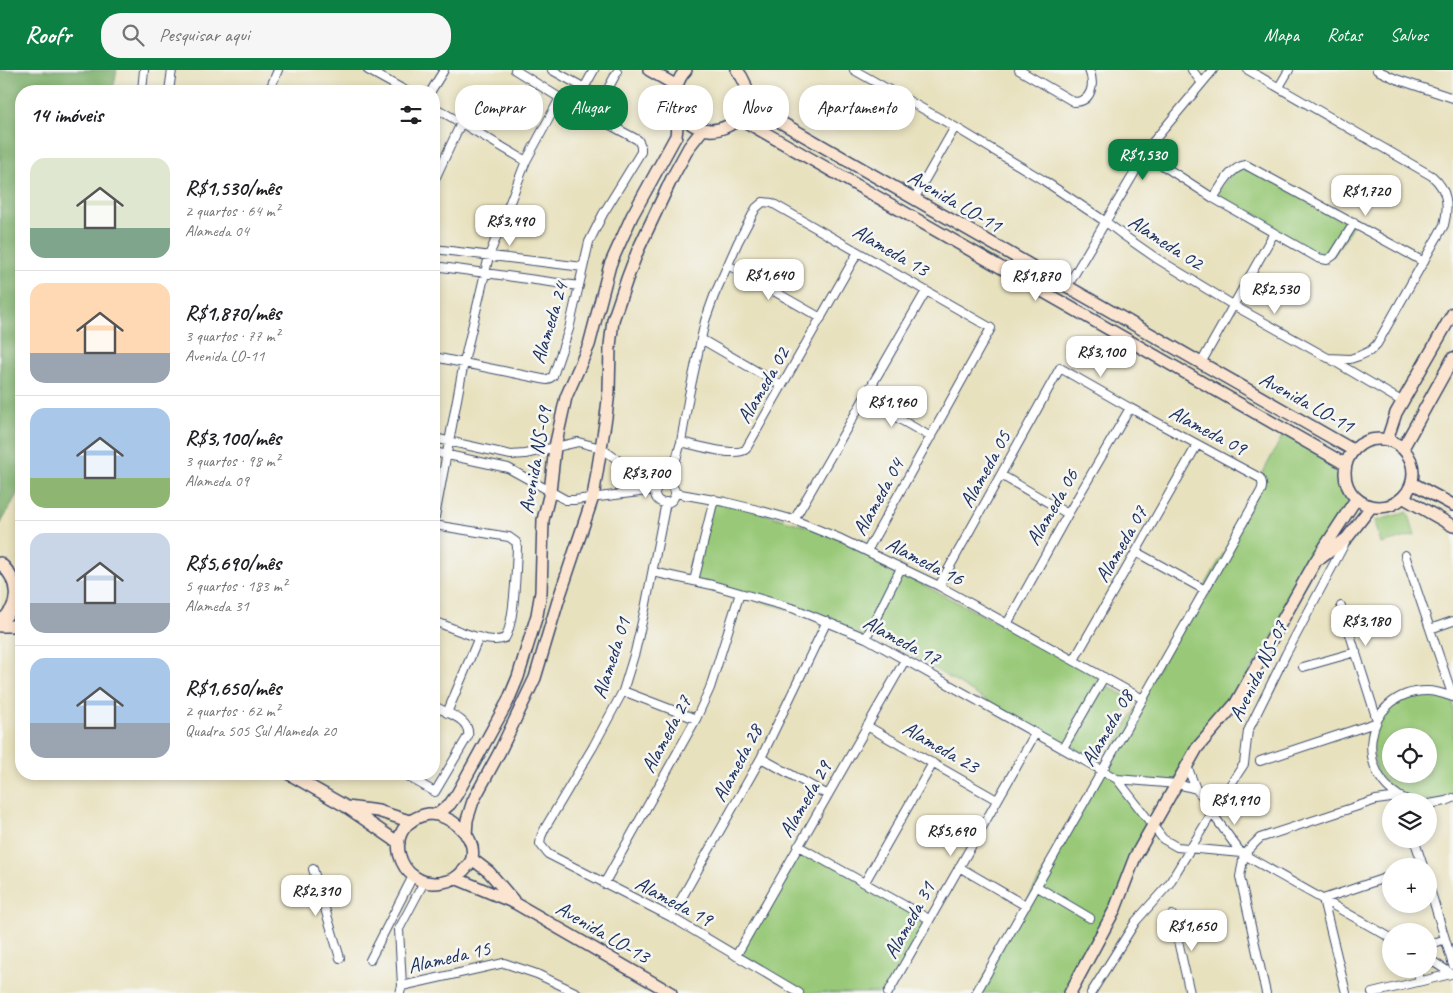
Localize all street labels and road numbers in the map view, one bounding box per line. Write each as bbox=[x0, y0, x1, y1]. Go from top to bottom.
street label: Avenida LO-11 bbox=[903, 164, 1008, 239]
street label: Alameda 02 bbox=[1124, 208, 1210, 277]
street label: Alameda 13 bbox=[848, 218, 935, 283]
street label: Alameda 24 bbox=[524, 277, 574, 367]
street label: Alameda 02 bbox=[731, 341, 796, 428]
street label: Avenida LO-11 bbox=[1255, 365, 1360, 439]
street label: Alameda 09 bbox=[1165, 399, 1252, 462]
street label: Avenida NS-09 bbox=[513, 403, 557, 515]
street label: Alameda 05 bbox=[953, 425, 1017, 512]
street label: Alameda 04 bbox=[846, 452, 911, 540]
street label: Alameda 06 bbox=[1020, 464, 1084, 550]
street label: Alameda 07 bbox=[1089, 500, 1154, 587]
street label: Alameda 16 bbox=[882, 530, 969, 592]
street label: Alameda 17 bbox=[859, 609, 946, 672]
street label: Alameda 01 bbox=[586, 613, 637, 702]
street label: Avenida NS-07 bbox=[1223, 615, 1294, 725]
street label: Alameda 08 bbox=[1075, 683, 1140, 771]
street label: Alameda 27 bbox=[635, 690, 698, 777]
street label: Alameda 23 bbox=[898, 715, 985, 780]
street label: Alameda 28 bbox=[706, 718, 769, 806]
street label: Alameda 29 bbox=[773, 755, 838, 842]
street label: Alameda 19 bbox=[631, 870, 718, 933]
street label: Alameda 31 bbox=[877, 876, 941, 963]
street label: Avenida LO-13 bbox=[551, 895, 656, 970]
street label: Alameda 15 bbox=[405, 935, 494, 979]

